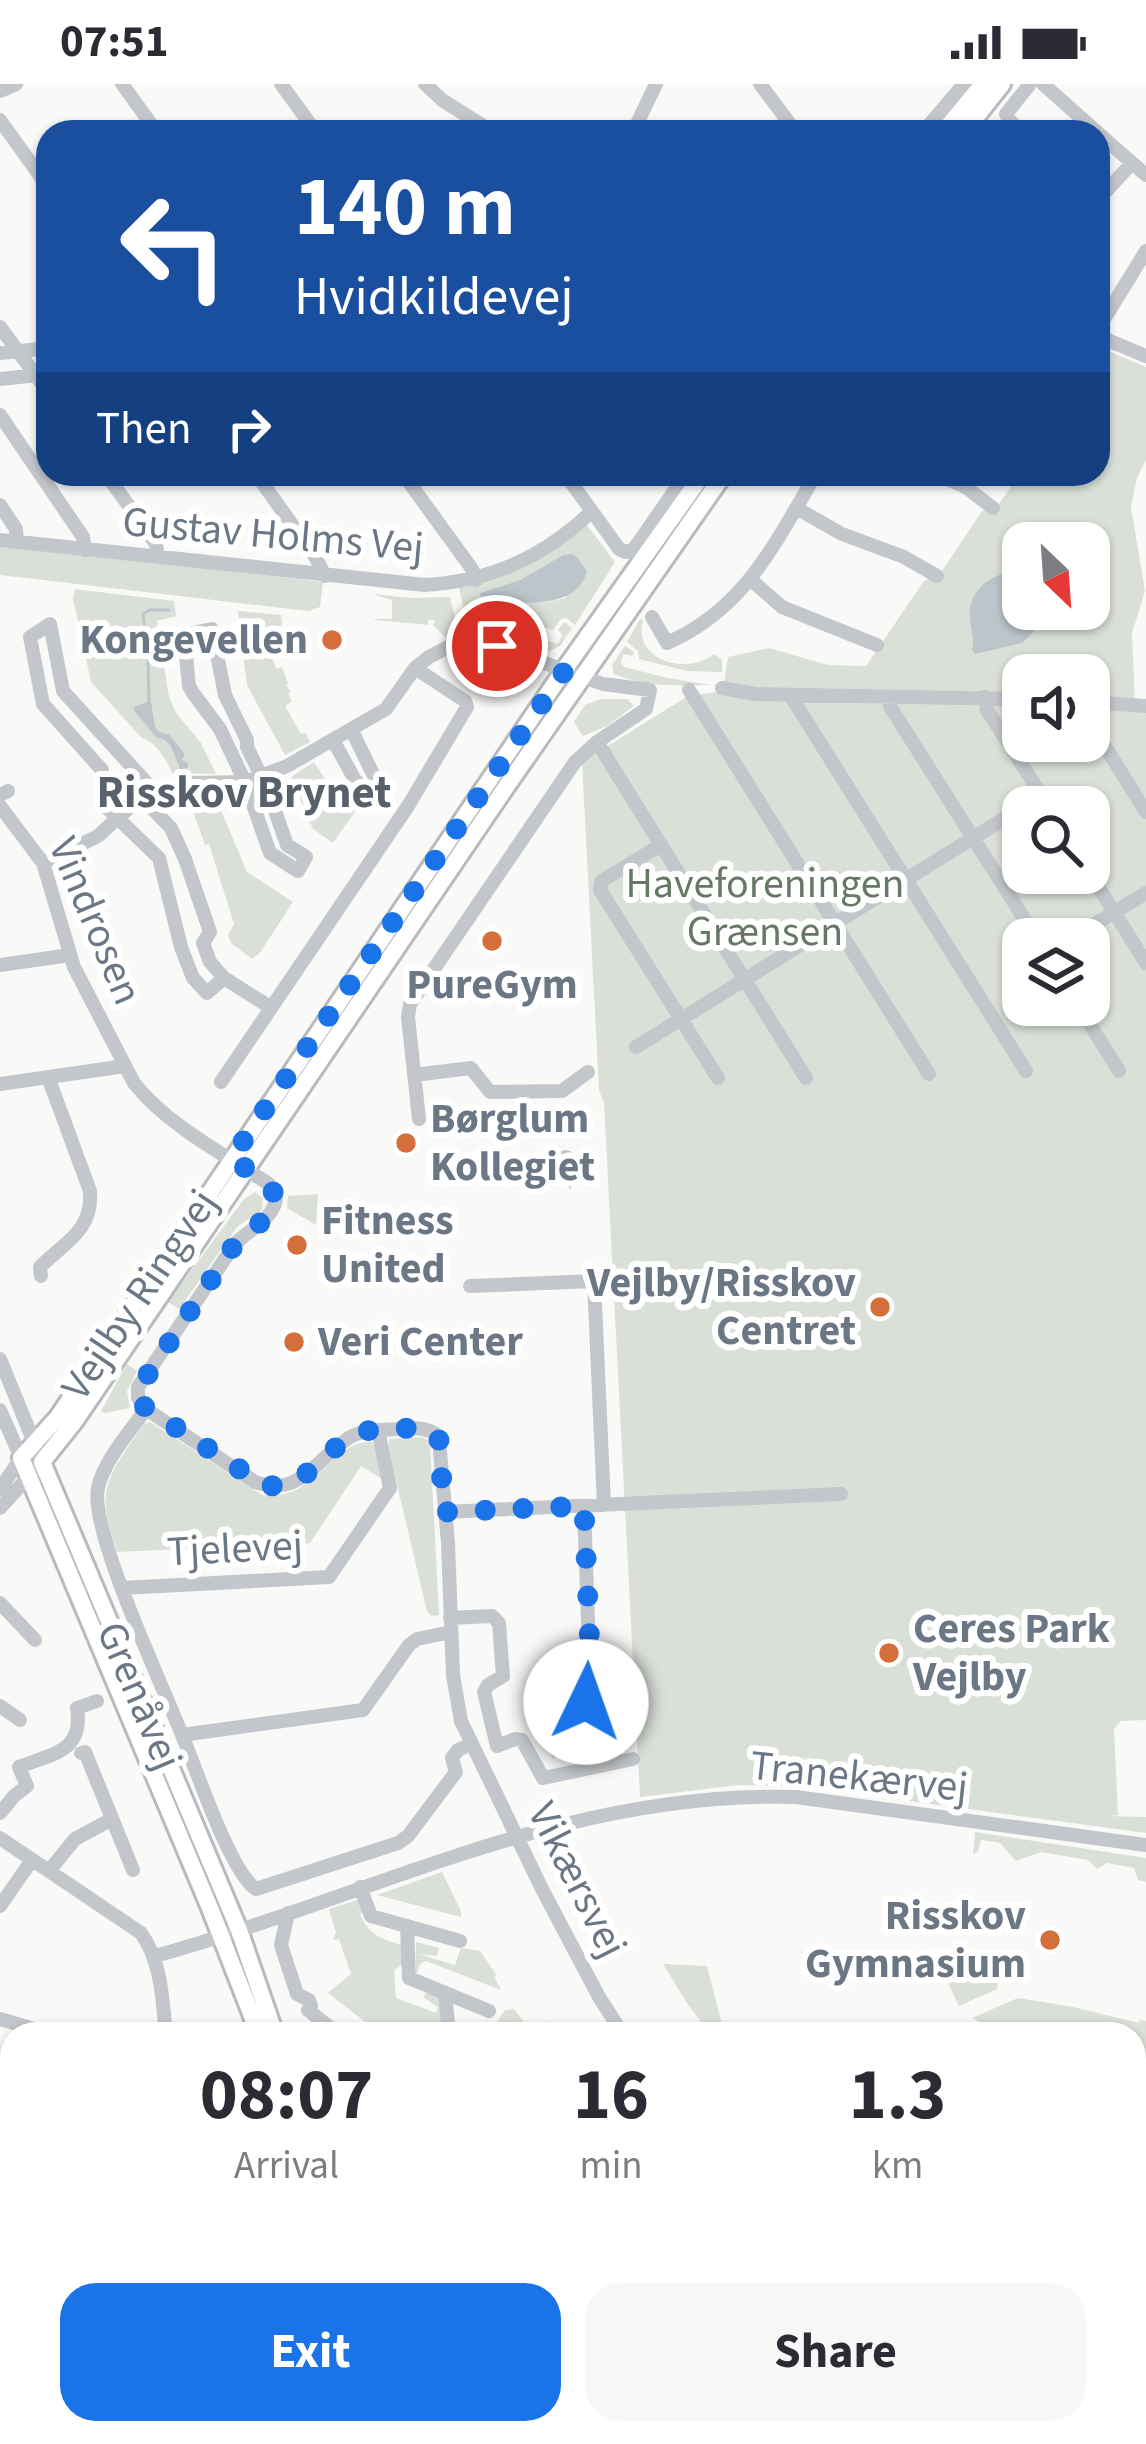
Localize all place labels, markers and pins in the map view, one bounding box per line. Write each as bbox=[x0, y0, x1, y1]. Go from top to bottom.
pin bbox=[446, 595, 548, 697]
place label: Kongevellen bbox=[79, 610, 308, 670]
marker: Kongevellen bbox=[319, 627, 345, 653]
marker: PureGym bbox=[479, 928, 505, 954]
place label: PureGym bbox=[406, 955, 578, 1015]
place label: Børglum Kollegiet bbox=[430, 1089, 595, 1197]
marker: Børglum Kollegiet bbox=[393, 1130, 419, 1156]
place label: Fitness United bbox=[321, 1191, 454, 1299]
marker: Fitness United bbox=[284, 1232, 310, 1258]
place label: Vejlby/Risskov Centret bbox=[586, 1253, 856, 1361]
marker: Vejlby/Risskov Centret bbox=[867, 1294, 893, 1320]
place label: Veri Center bbox=[317, 1312, 523, 1372]
marker: Veri Center bbox=[281, 1329, 307, 1355]
place label: Ceres Park Vejlby bbox=[912, 1599, 1110, 1707]
marker: Ceres Park Vejlby bbox=[876, 1640, 902, 1666]
place label: Risskov Gymnasium bbox=[805, 1886, 1026, 1994]
marker: Risskov Gymnasium bbox=[1037, 1927, 1063, 1953]

